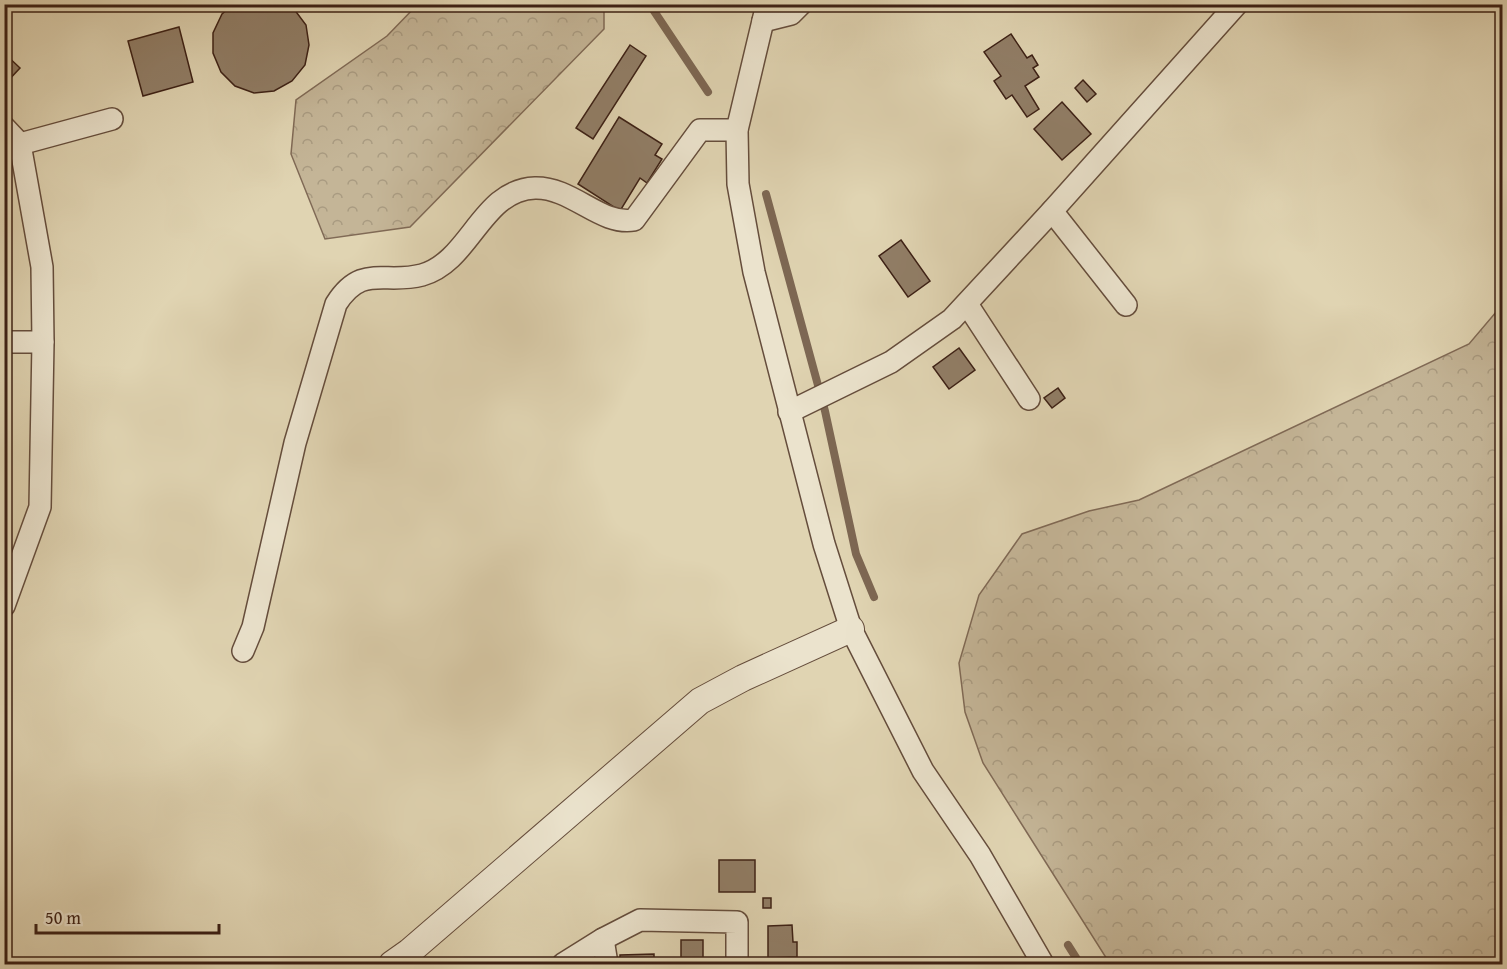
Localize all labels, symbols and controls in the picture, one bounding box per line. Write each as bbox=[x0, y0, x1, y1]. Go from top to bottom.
scale bar bbox=[36, 897, 219, 935]
text: 50 m bbox=[45, 904, 81, 931]

